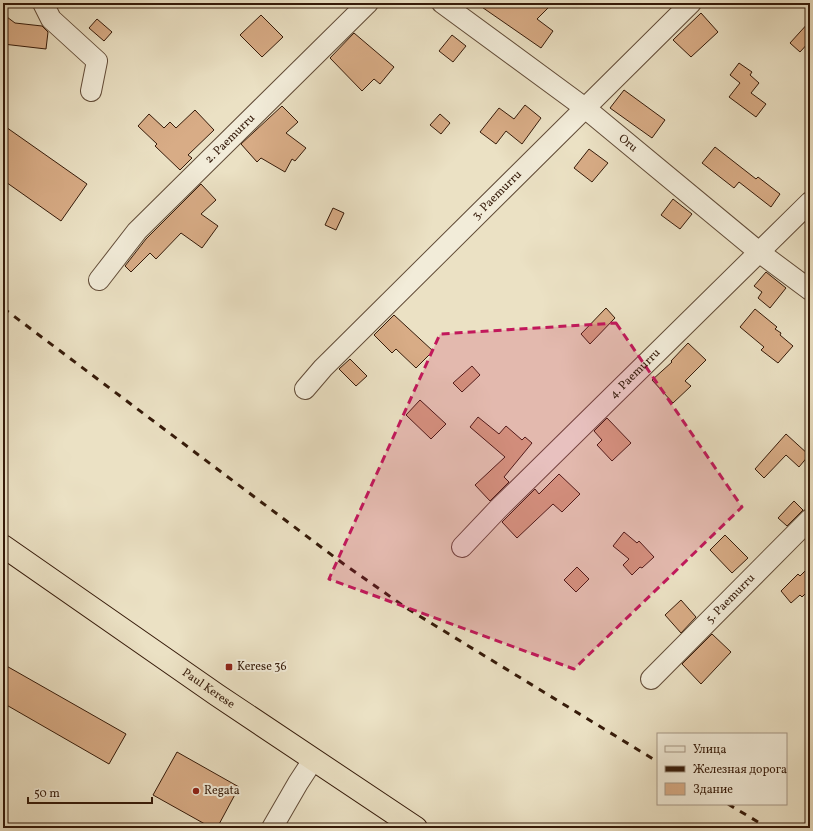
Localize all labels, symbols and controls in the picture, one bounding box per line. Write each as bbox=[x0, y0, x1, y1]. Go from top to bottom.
street label: 2. Paemurru bbox=[202, 110, 259, 167]
street label: Oru bbox=[615, 131, 641, 156]
street label: 3. Paemurru bbox=[469, 167, 526, 224]
street label: 4. Paemurru bbox=[606, 345, 664, 402]
street label: 5. Paemurru bbox=[702, 570, 759, 627]
place label: Kerese 36 bbox=[237, 659, 287, 675]
marker: Kerese 36 bbox=[224, 662, 234, 672]
street label: Paul Kerese bbox=[179, 665, 238, 713]
legend bbox=[657, 733, 787, 805]
text: Улица bbox=[693, 742, 726, 758]
text: Железная дорога bbox=[693, 762, 787, 778]
scale bar bbox=[28, 779, 152, 805]
text: Здание bbox=[693, 782, 733, 798]
place label: Regata bbox=[204, 783, 240, 799]
text: 50 m bbox=[34, 786, 60, 802]
marker: Regata bbox=[191, 786, 201, 796]

